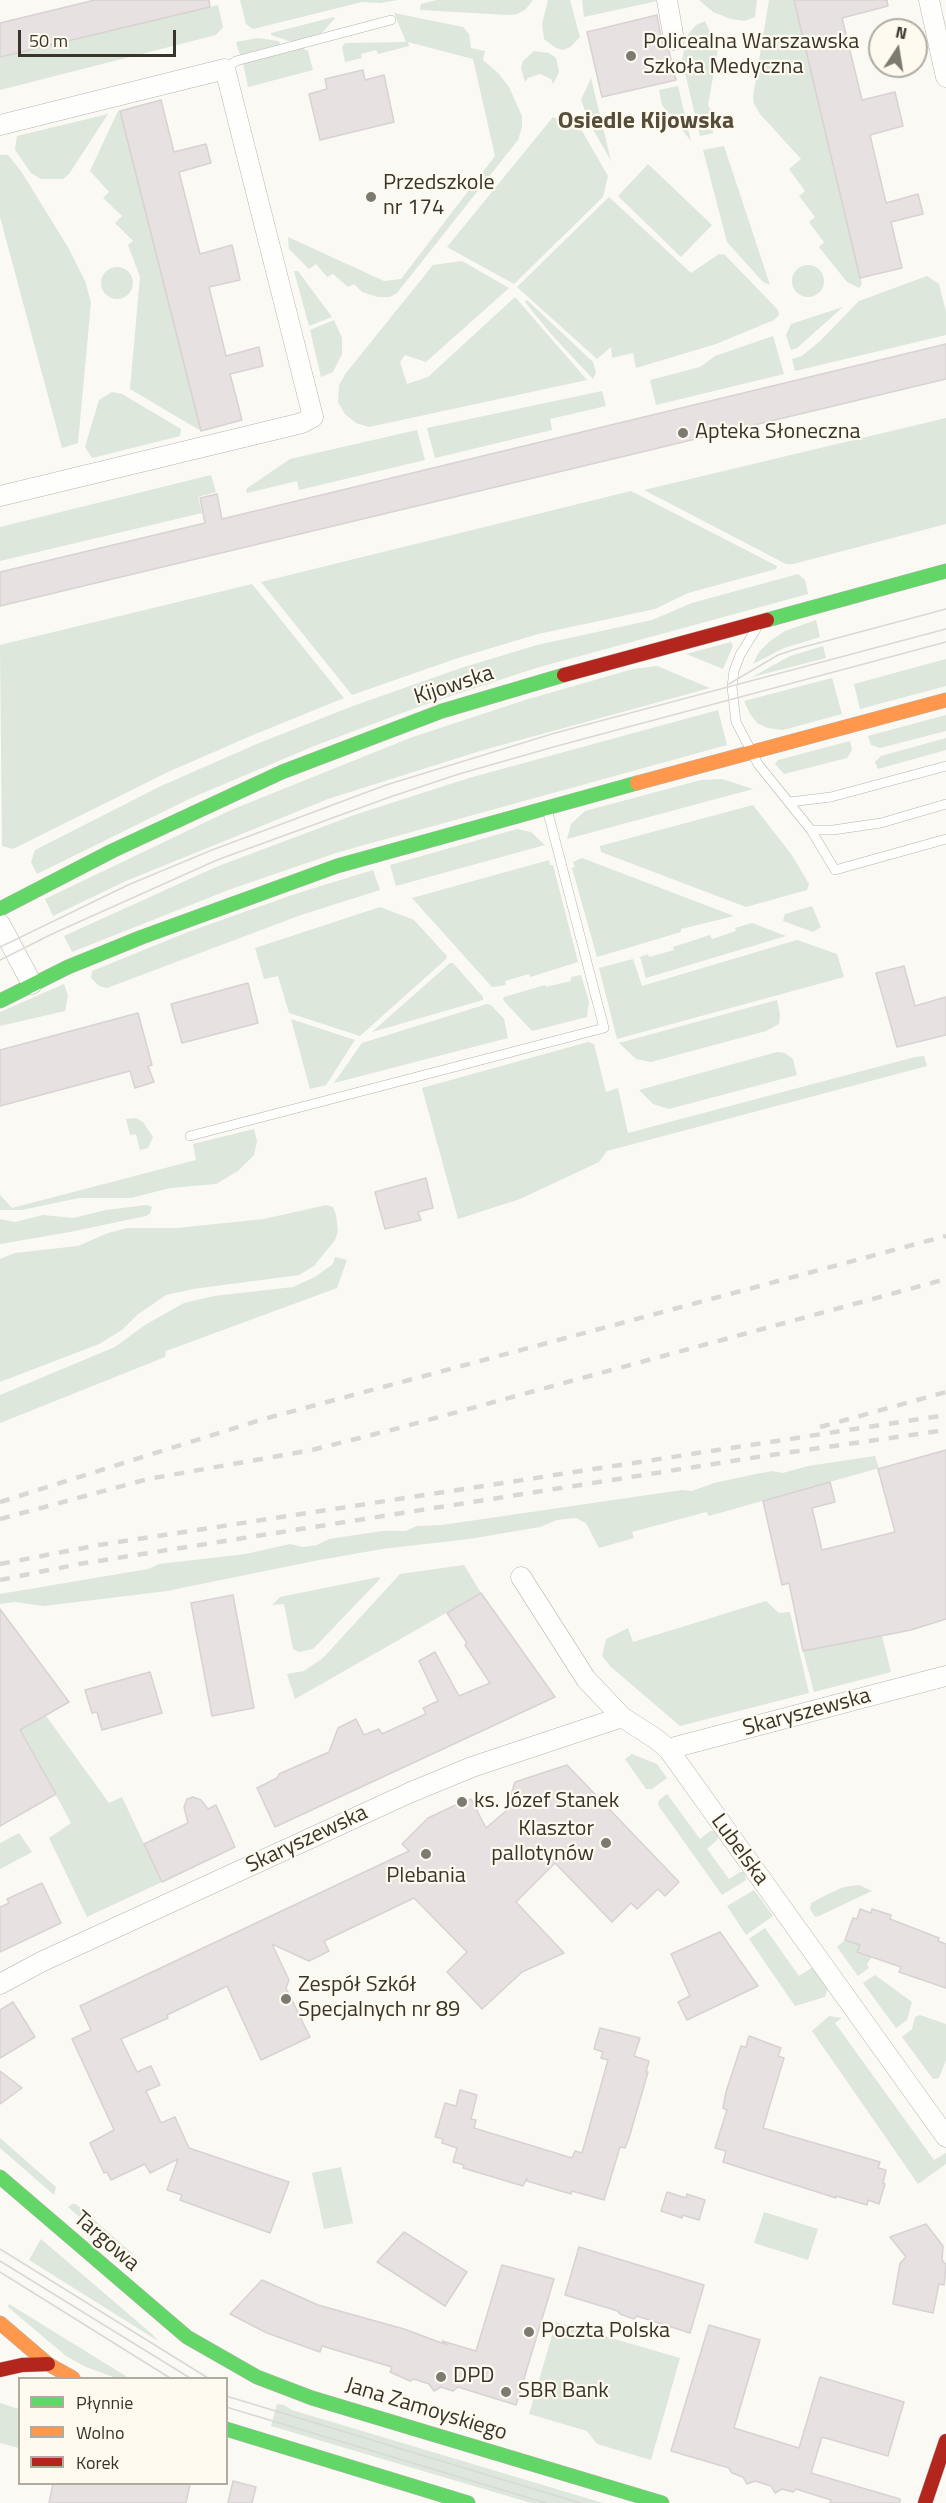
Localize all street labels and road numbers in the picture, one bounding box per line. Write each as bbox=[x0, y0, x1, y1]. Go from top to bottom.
street label: Kijowska bbox=[411, 661, 497, 711]
street label: Skaryszewska bbox=[740, 1683, 874, 1743]
street label: Skaryszewska bbox=[242, 1800, 372, 1880]
street label: Lubelska bbox=[704, 1809, 774, 1891]
street label: Targowa bbox=[68, 2206, 144, 2278]
street label: Jana Zamoyskiego bbox=[342, 2373, 510, 2447]

